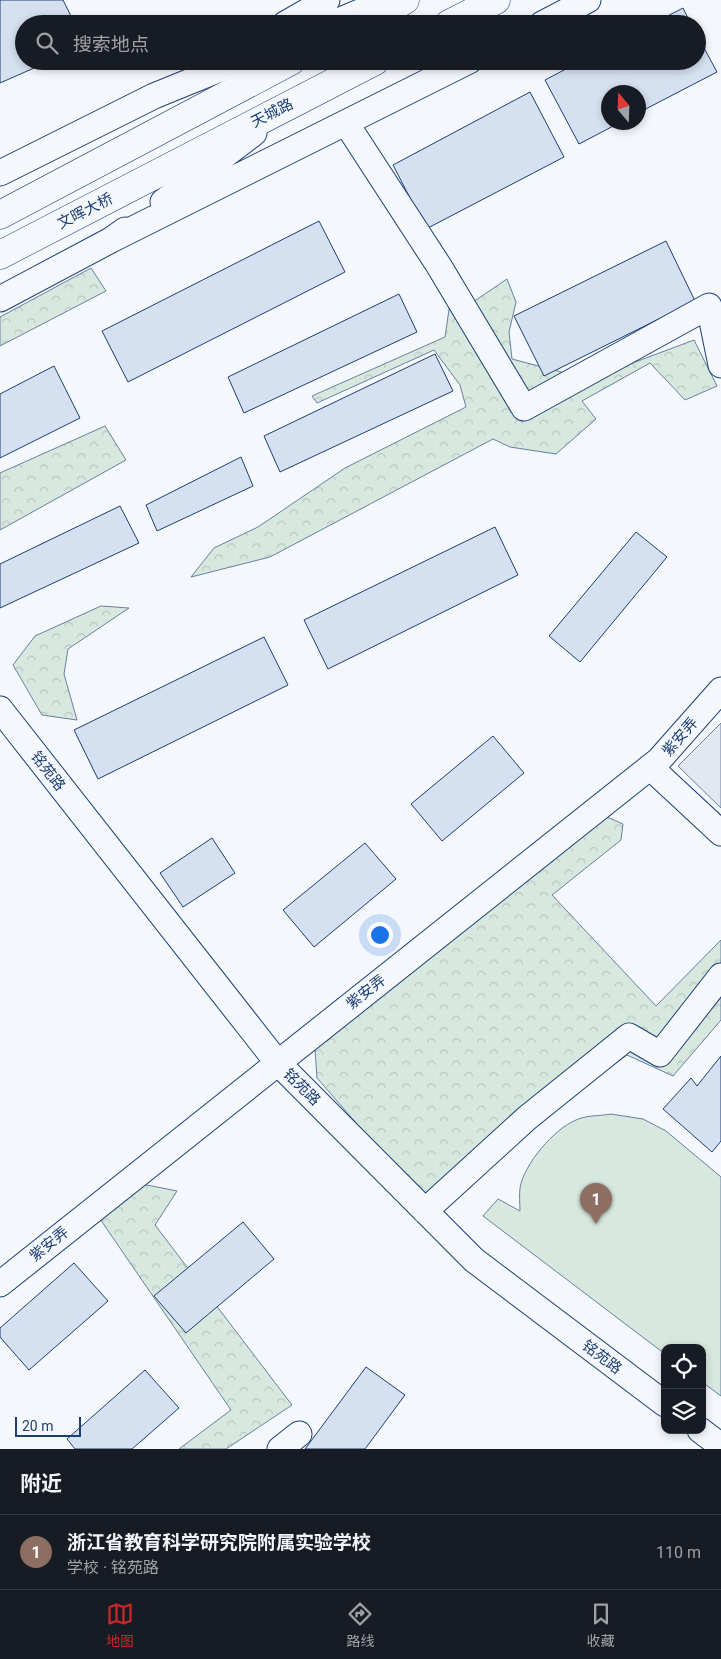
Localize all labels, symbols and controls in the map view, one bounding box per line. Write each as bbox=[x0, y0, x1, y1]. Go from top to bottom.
search box bbox=[15, 15, 706, 70]
icon: search bbox=[33, 29, 61, 57]
text: 搜索地点 bbox=[73, 33, 149, 56]
north arrow bbox=[601, 85, 646, 130]
street label: 天城路 bbox=[248, 95, 296, 131]
street label: 文晖大桥 bbox=[54, 189, 116, 233]
street label: 紫安弄 bbox=[658, 714, 702, 760]
street label: 铭苑路 bbox=[27, 748, 69, 794]
your location bbox=[367, 922, 393, 948]
street label: 紫安弄 bbox=[343, 971, 389, 1013]
street label: 铭苑路 bbox=[280, 1065, 324, 1109]
pin: 1 bbox=[580, 1183, 612, 1224]
street label: 紫安弄 bbox=[26, 1223, 72, 1265]
street label: 铭苑路 bbox=[579, 1336, 625, 1378]
map controls bbox=[661, 1344, 706, 1434]
button: locate bbox=[661, 1344, 706, 1389]
button: layers bbox=[661, 1389, 706, 1434]
scale bar bbox=[15, 1414, 81, 1437]
text: 20 m bbox=[22, 1418, 54, 1434]
text: 附近 bbox=[20, 1472, 62, 1496]
text: 浙江省教育科学研究院附属实验学校 bbox=[67, 1531, 371, 1554]
text: 1 bbox=[31, 1543, 41, 1562]
text: 110 m bbox=[656, 1543, 701, 1562]
text: 学校 · 铭苑路 bbox=[67, 1558, 159, 1577]
tab: 地图 bbox=[106, 1600, 134, 1650]
tab: 路线 bbox=[346, 1600, 374, 1650]
tab: 收藏 bbox=[587, 1600, 615, 1650]

